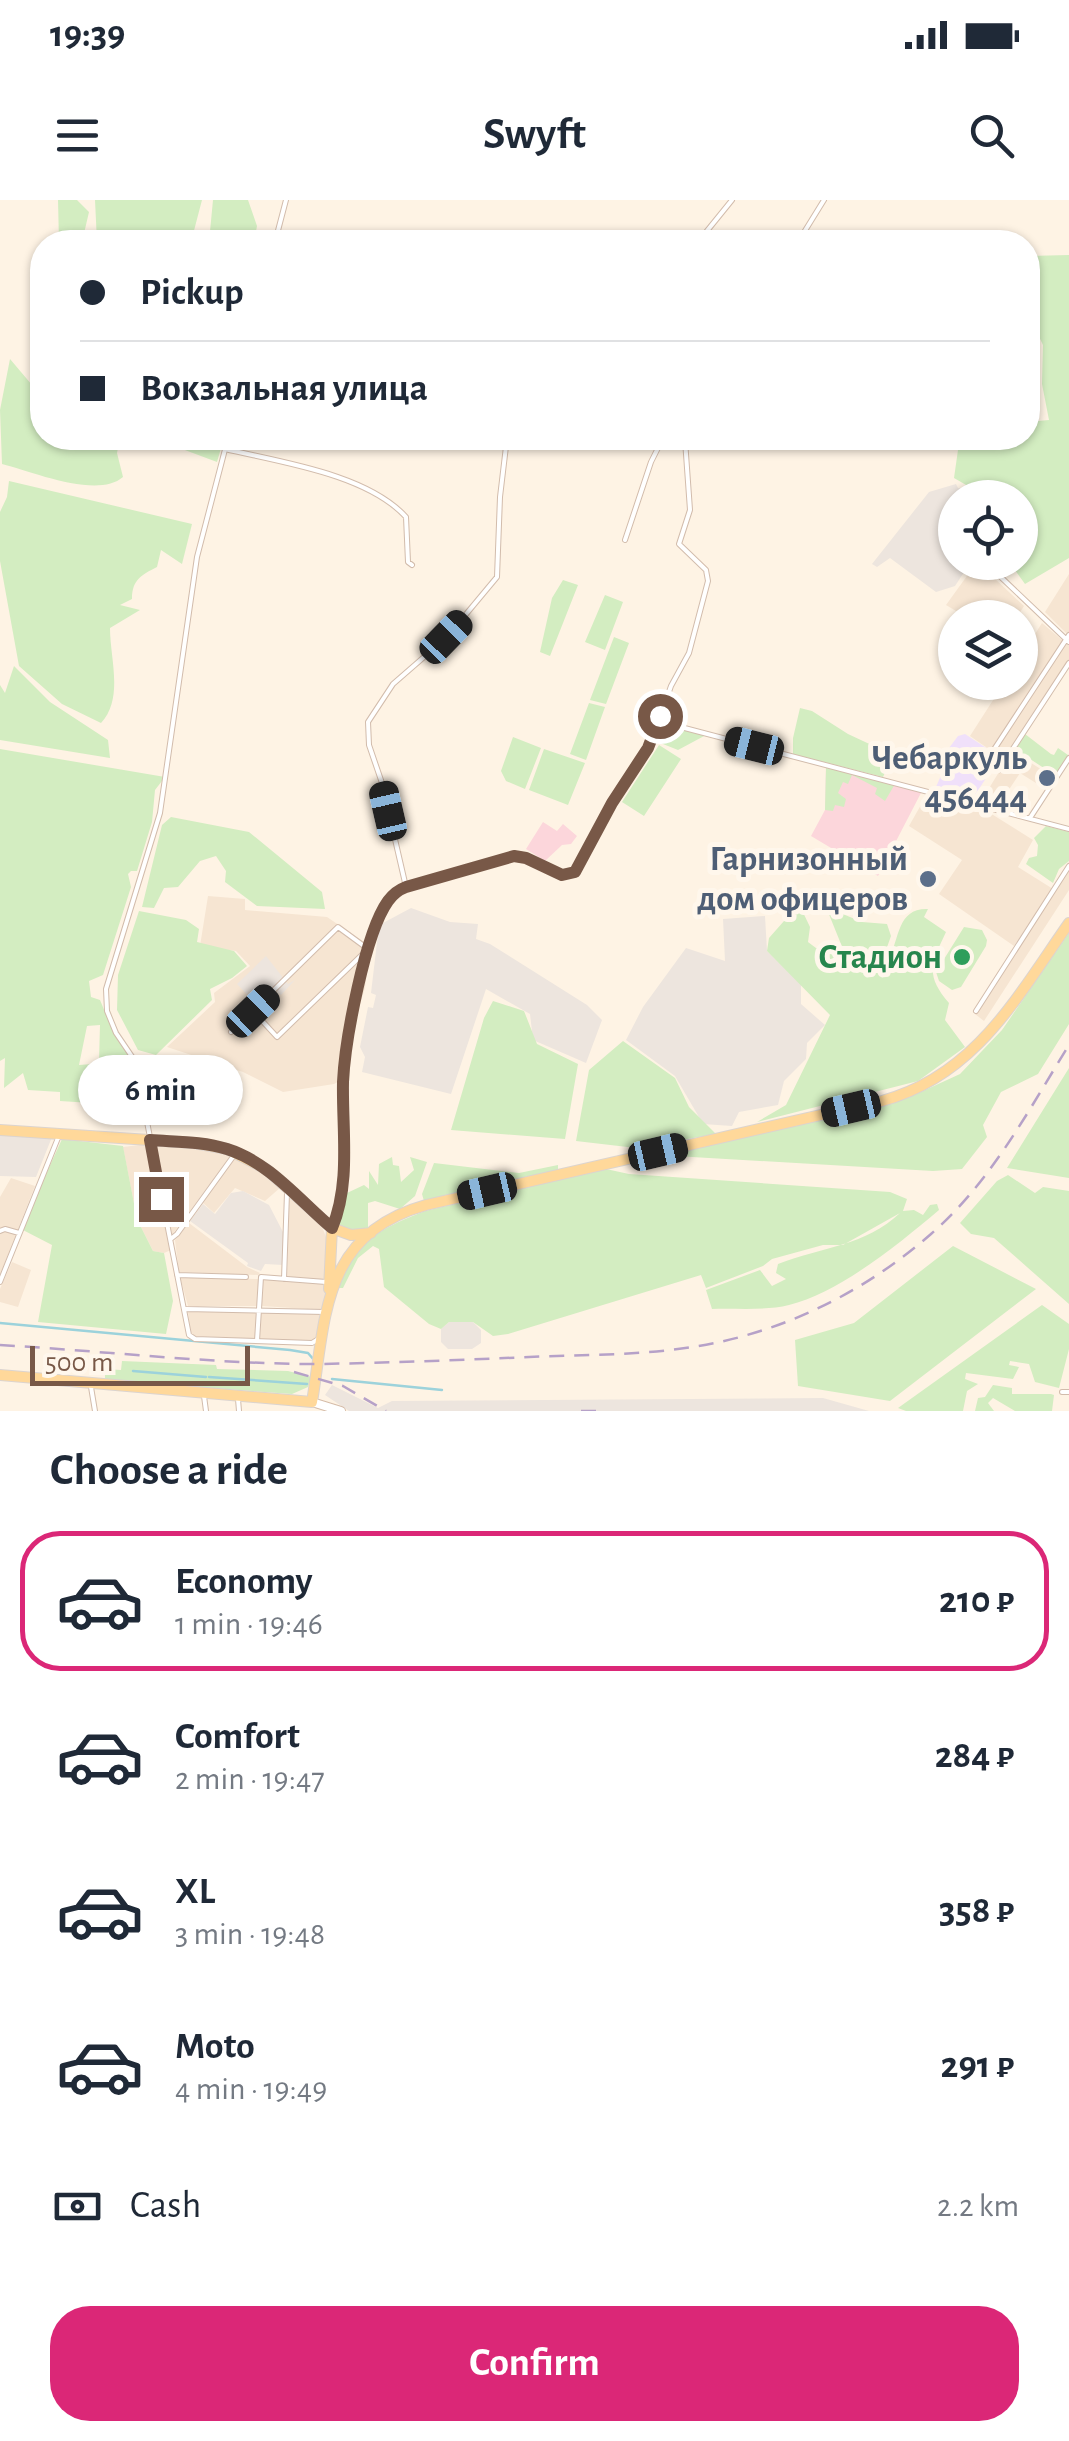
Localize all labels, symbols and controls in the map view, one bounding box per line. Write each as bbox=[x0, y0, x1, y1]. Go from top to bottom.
text: 19:39 bbox=[50, 16, 125, 54]
icon: menu bbox=[50, 108, 105, 163]
icon: search bbox=[964, 108, 1019, 163]
text: Swyft bbox=[483, 112, 586, 157]
text: Pickup bbox=[140, 274, 244, 312]
text: Вокзальная улица bbox=[140, 370, 428, 408]
map controls bbox=[938, 480, 1038, 700]
button: locate bbox=[938, 480, 1038, 580]
button: layers bbox=[938, 600, 1038, 700]
car bbox=[414, 605, 478, 669]
route start bbox=[638, 694, 683, 739]
car bbox=[721, 724, 787, 768]
place label: Чебаpкуль 456444 bbox=[872, 741, 1027, 816]
marker: Чебаpкуль 456444 bbox=[1036, 767, 1058, 789]
car bbox=[367, 778, 409, 844]
place label: Гарнизонный дом офицеров bbox=[697, 842, 908, 917]
marker: Гарнизонный дом офицеров bbox=[917, 868, 939, 890]
place label: Стадион bbox=[818, 940, 942, 975]
marker: Стадион bbox=[951, 946, 973, 968]
car bbox=[221, 979, 285, 1043]
callout: 6 min bbox=[79, 1054, 244, 1124]
text: 6 min bbox=[125, 1074, 196, 1106]
car bbox=[818, 1087, 884, 1129]
car bbox=[625, 1131, 691, 1173]
car bbox=[454, 1170, 520, 1212]
route end bbox=[139, 1177, 184, 1222]
scale bar bbox=[30, 1341, 250, 1386]
text: 500 m bbox=[45, 1349, 113, 1377]
text: Choose a ride bbox=[50, 1448, 288, 1493]
icon: car bbox=[55, 1556, 145, 1646]
text: Economy bbox=[175, 1563, 313, 1601]
text: 210 ₽ bbox=[939, 1582, 1014, 1620]
text: 1 min · 19:46 bbox=[175, 1608, 323, 1640]
icon: car bbox=[55, 1711, 145, 1801]
text: Comfort bbox=[175, 1718, 300, 1756]
text: 284 ₽ bbox=[935, 1737, 1014, 1775]
text: 2 min · 19:47 bbox=[175, 1763, 325, 1795]
icon: car bbox=[55, 1866, 145, 1956]
text: XL bbox=[175, 1873, 215, 1911]
text: 358 ₽ bbox=[939, 1892, 1014, 1930]
text: 3 min · 19:48 bbox=[175, 1918, 325, 1950]
icon: car bbox=[55, 2021, 145, 2111]
text: Moto bbox=[175, 2028, 255, 2066]
text: 291 ₽ bbox=[941, 2047, 1014, 2085]
text: 4 min · 19:49 bbox=[175, 2073, 327, 2105]
icon: cash bbox=[50, 2179, 105, 2234]
text: Cash bbox=[130, 2187, 201, 2225]
text: 2.2 km bbox=[937, 2190, 1019, 2222]
button: Confirm bbox=[50, 2306, 1019, 2421]

